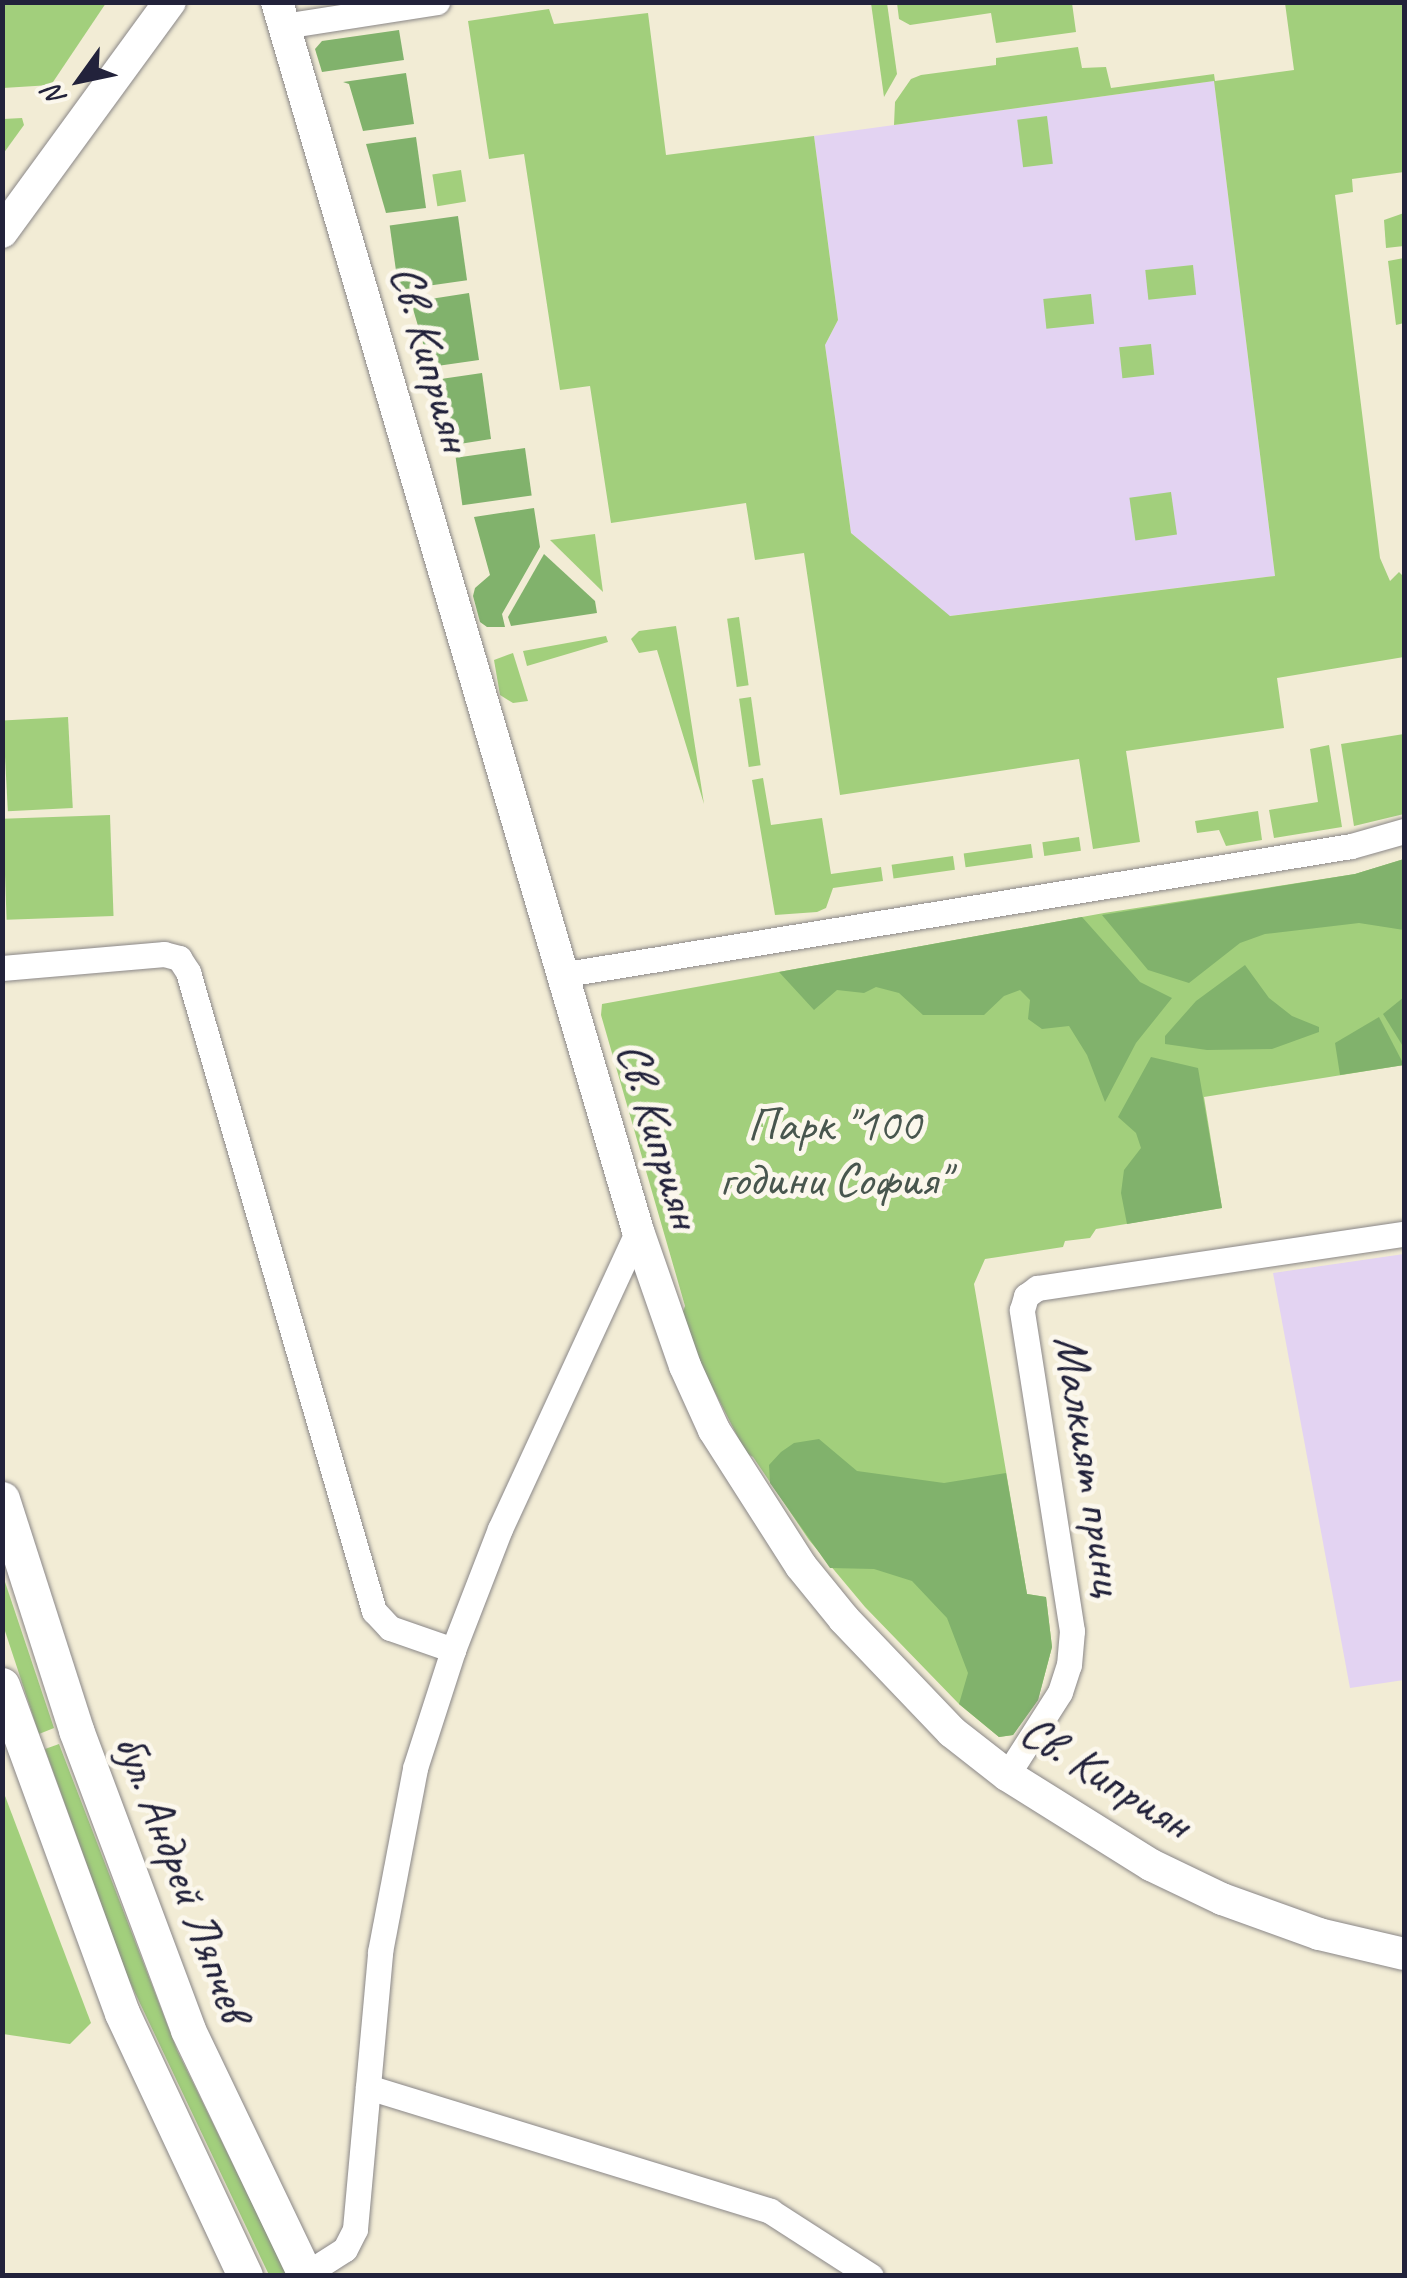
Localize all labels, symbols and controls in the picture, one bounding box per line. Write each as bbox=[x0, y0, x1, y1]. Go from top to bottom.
north arrow bbox=[30, 30, 130, 130]
text: N bbox=[35, 80, 74, 113]
street label: Св. Киприян bbox=[377, 258, 485, 458]
street label: Св. Киприян bbox=[604, 1035, 714, 1235]
park label: Парк "100 години София" bbox=[720, 1095, 948, 1208]
street label: Малкият принц bbox=[1041, 1331, 1139, 1599]
street label: Св. Киприян bbox=[1010, 1702, 1202, 1852]
street label: бул. Андрей Ляпчев bbox=[102, 1725, 264, 2029]

